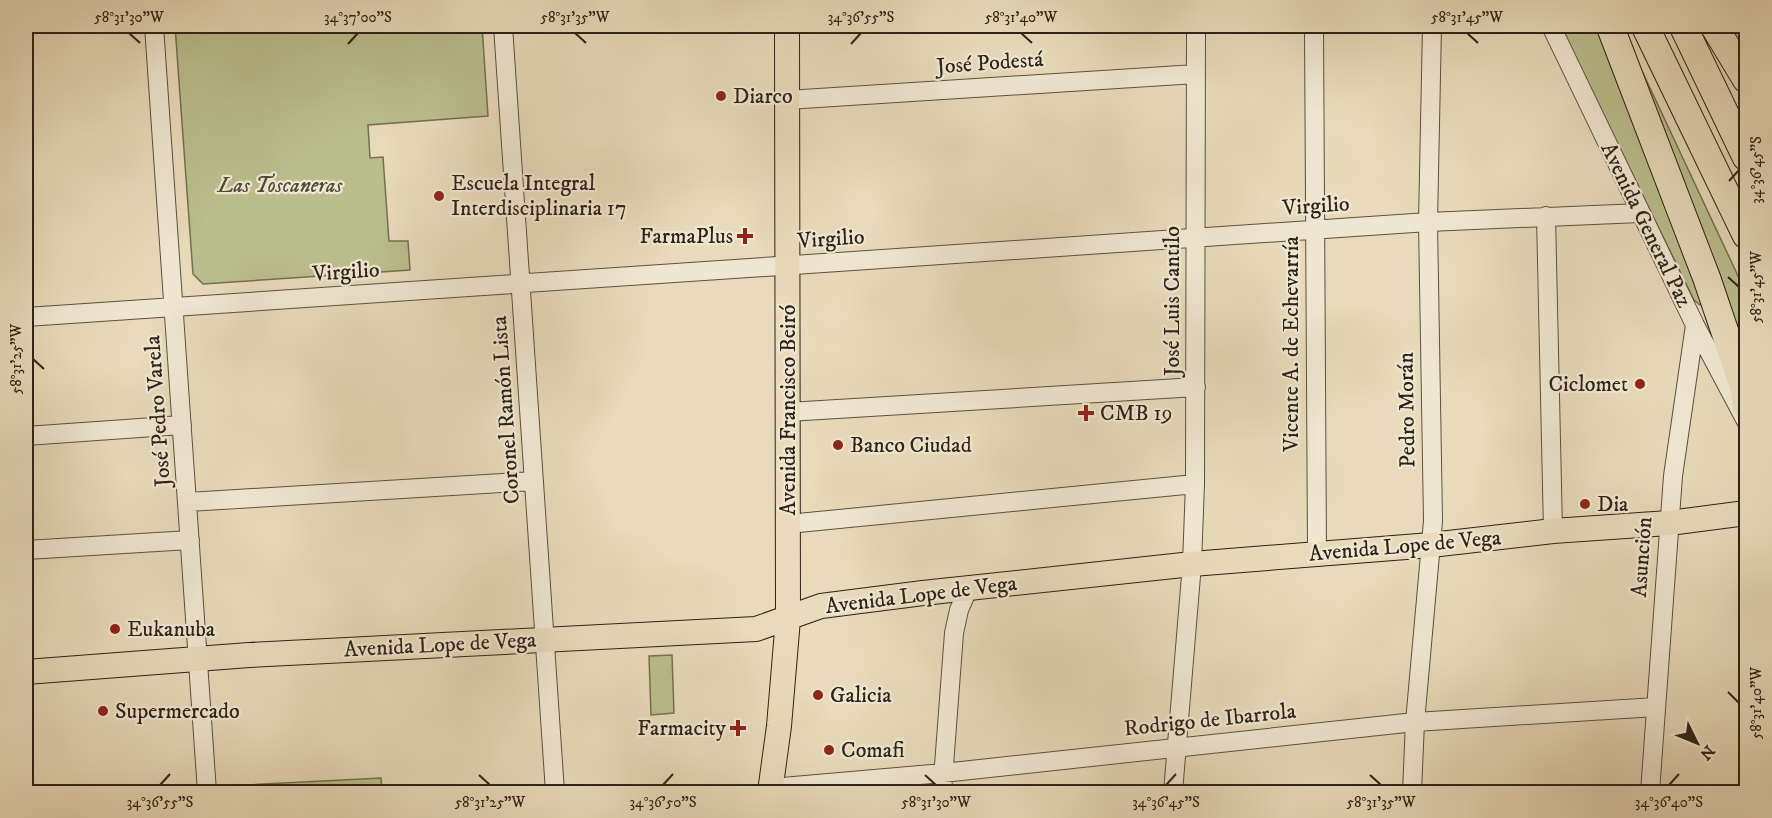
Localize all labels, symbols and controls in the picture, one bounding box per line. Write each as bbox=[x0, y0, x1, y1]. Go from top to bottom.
text: 58°31'30"W bbox=[94, 8, 164, 27]
text: 34°37'00"S bbox=[324, 8, 392, 27]
text: 58°31'35"W bbox=[541, 8, 610, 27]
text: 34°36'55"S bbox=[828, 8, 894, 27]
text: 58°31'40"W bbox=[985, 8, 1058, 27]
text: 58°31'45"W bbox=[1431, 8, 1503, 27]
street label: José Podestá bbox=[934, 46, 1045, 80]
place label: Diarco bbox=[733, 83, 793, 110]
marker: Diarco bbox=[714, 89, 728, 103]
text: 34°36'45"S bbox=[1747, 136, 1766, 204]
street label: Avenida General Paz bbox=[1594, 138, 1698, 312]
place label: Escuela Integral Interdisciplinaria 17 bbox=[451, 170, 627, 222]
park label: Las Toscaneras bbox=[216, 172, 344, 199]
marker: Escuela Integral Interdisciplinaria 17 bbox=[432, 189, 446, 203]
street label: Virgilio bbox=[1281, 190, 1350, 222]
place label: FarmaPlus bbox=[640, 223, 733, 250]
street label: Virgilio bbox=[796, 223, 865, 255]
street label: José Luis Cantilo bbox=[1159, 226, 1186, 378]
marker: FarmaPlus bbox=[738, 229, 752, 243]
street label: Vicente A. de Echevarría bbox=[1278, 236, 1305, 453]
text: 58°31'45"W bbox=[1747, 251, 1766, 323]
street label: Virgilio bbox=[311, 256, 380, 288]
street label: Avenida Francisco Beiró bbox=[775, 305, 802, 515]
street label: Coronel Ramón Lista bbox=[486, 314, 526, 505]
text: 58°31'25"W bbox=[7, 323, 26, 394]
street label: José Pedro Varela bbox=[139, 334, 177, 490]
street label: Pedro Morán bbox=[1392, 351, 1422, 468]
place label: Ciclomet bbox=[1548, 371, 1628, 398]
marker: Ciclomet bbox=[1633, 377, 1647, 391]
place label: CMB 19 bbox=[1100, 400, 1172, 427]
marker: CMB 19 bbox=[1077, 404, 1095, 422]
place label: Banco Ciudad bbox=[850, 432, 972, 459]
marker: Banco Ciudad bbox=[831, 438, 845, 452]
place label: Dia bbox=[1597, 491, 1629, 518]
marker: Dia bbox=[1578, 497, 1592, 511]
street label: Asunción bbox=[1626, 515, 1658, 598]
street label: Avenida Lope de Vega bbox=[1308, 524, 1503, 568]
street label: Avenida Lope de Vega bbox=[824, 570, 1019, 620]
place label: Eukanuba bbox=[127, 616, 216, 643]
marker: Eukanuba bbox=[108, 622, 122, 636]
street label: Avenida Lope de Vega bbox=[343, 626, 538, 664]
text: 58°31'40"W bbox=[1747, 666, 1766, 739]
place label: Galicia bbox=[830, 682, 892, 709]
marker: Galicia bbox=[811, 688, 825, 702]
street label: Rodrigo de Ibarrola bbox=[1123, 697, 1298, 742]
place label: Supermercado bbox=[115, 698, 240, 725]
marker: Supermercado bbox=[96, 704, 110, 718]
north arrow bbox=[1667, 713, 1727, 773]
place label: Farmacity bbox=[637, 715, 727, 742]
marker: Farmacity bbox=[731, 721, 745, 735]
place label: Comafi bbox=[841, 737, 905, 764]
text: N bbox=[1695, 741, 1719, 764]
marker: Comafi bbox=[822, 743, 836, 757]
text: 34°36'55"S bbox=[127, 793, 193, 812]
text: 58°31'25"W bbox=[455, 793, 526, 812]
text: 34°36'50"S bbox=[629, 793, 697, 812]
text: 58°31'30"W bbox=[901, 793, 971, 812]
text: 34°36'45"S bbox=[1132, 793, 1200, 812]
text: 58°31'35"W bbox=[1347, 793, 1416, 812]
text: 34°36'40"S bbox=[1635, 793, 1703, 812]

